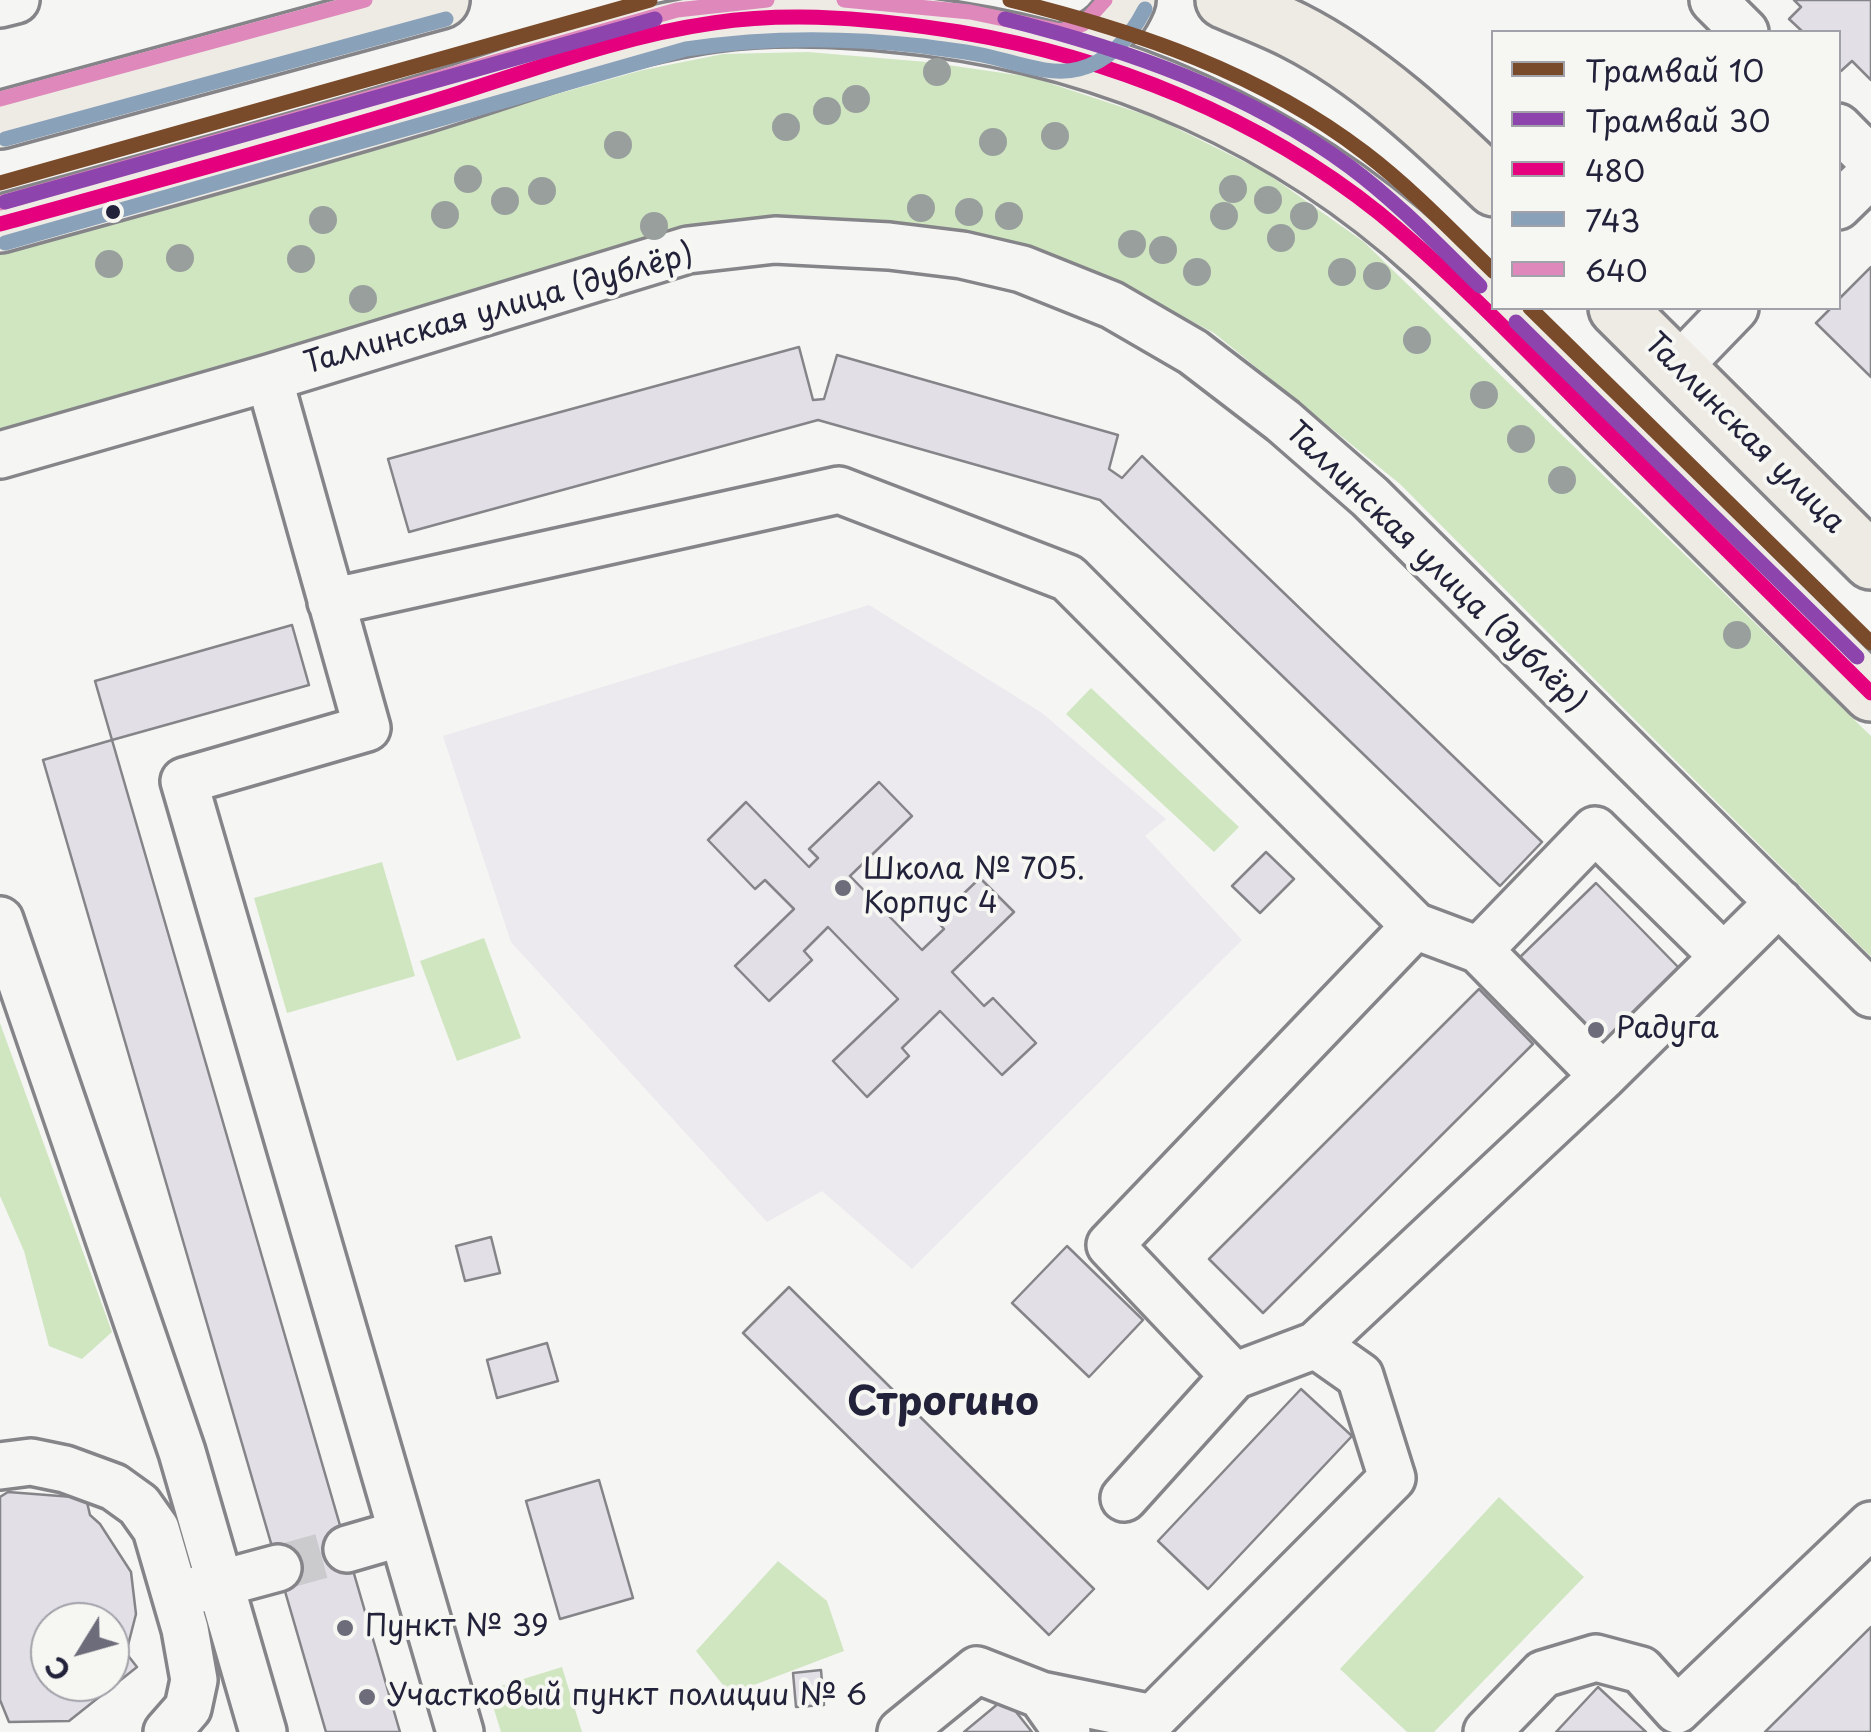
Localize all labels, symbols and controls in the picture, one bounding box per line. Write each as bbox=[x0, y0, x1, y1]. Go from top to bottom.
legend bbox=[1491, 30, 1841, 310]
text: Трамвай 10 bbox=[1585, 47, 1764, 92]
text: Трамвай 30 bbox=[1585, 97, 1770, 142]
text: 480 bbox=[1585, 147, 1645, 192]
text: 743 bbox=[1585, 197, 1640, 242]
unlabelled marker bbox=[103, 202, 123, 222]
street label: Таллинская улица (дублёр) bbox=[300, 237, 698, 383]
text: 640 bbox=[1585, 247, 1648, 292]
street label: Таллинская улица bbox=[1636, 326, 1852, 542]
street label: Таллинская улица (дублёр) bbox=[1278, 415, 1592, 721]
place label: Школа № 705. Корпус 4 bbox=[863, 853, 1085, 924]
marker: Школа № 705. Корпус 4 bbox=[832, 877, 854, 899]
place label: Радуга bbox=[1616, 1012, 1719, 1048]
marker: Радуга bbox=[1585, 1019, 1607, 1041]
district label: Строгино bbox=[847, 1380, 1039, 1428]
north arrow bbox=[30, 1602, 130, 1702]
place label: Пункт № 39 bbox=[365, 1610, 548, 1646]
marker: Пункт № 39 bbox=[334, 1617, 356, 1639]
text: С bbox=[34, 1648, 81, 1691]
place label: Участковый пункт полиции № 6 bbox=[387, 1679, 867, 1715]
marker: Участковый пункт полиции № 6 bbox=[356, 1686, 378, 1708]

